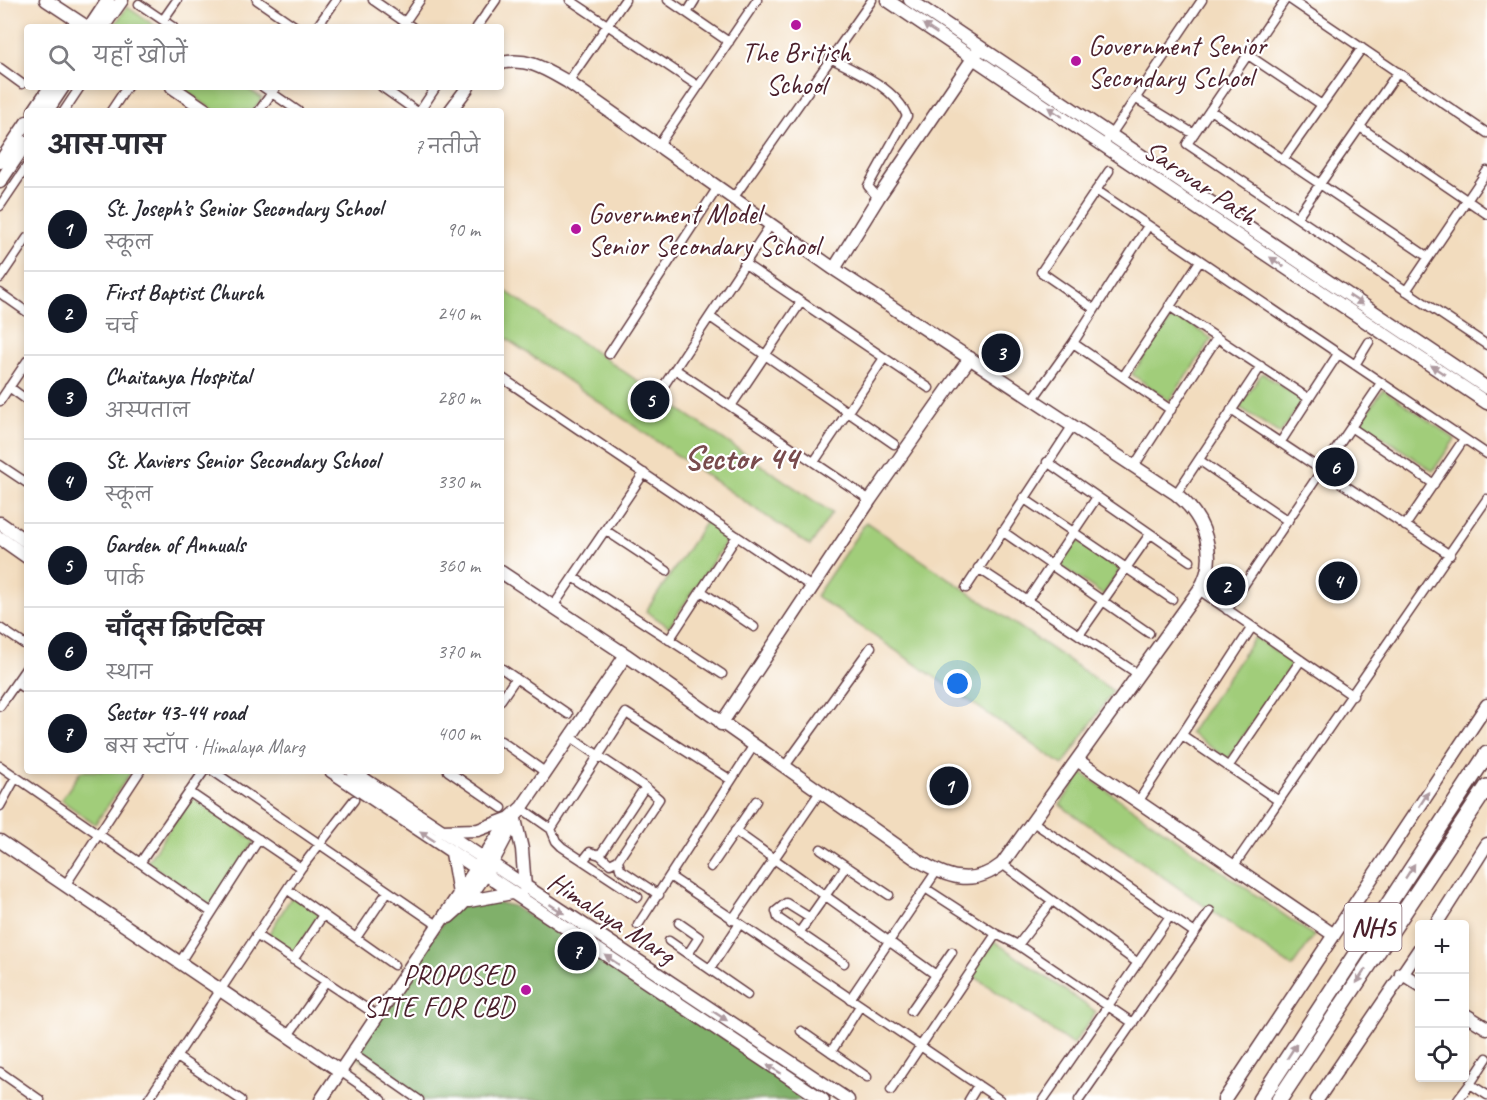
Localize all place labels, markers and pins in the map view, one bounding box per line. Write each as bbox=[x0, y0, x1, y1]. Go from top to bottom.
marker: The British School bbox=[789, 18, 803, 32]
place label: Government Senior Secondary School bbox=[1088, 28, 1268, 95]
place label: The British School bbox=[742, 35, 852, 102]
marker: Government Senior Secondary School bbox=[1069, 54, 1083, 68]
place label: Government Model Senior Secondary School bbox=[588, 196, 825, 263]
marker: Government Model Senior Secondary School bbox=[569, 222, 583, 236]
pin: 3 bbox=[982, 330, 1020, 376]
pin: 5 bbox=[630, 378, 670, 422]
pin: 6 bbox=[1316, 444, 1354, 490]
pin: 4 bbox=[1318, 558, 1358, 604]
pin: 2 bbox=[1206, 564, 1246, 608]
pin: 1 bbox=[930, 764, 968, 808]
pin: 7 bbox=[558, 928, 596, 974]
place label: PROPOSED SITE FOR CBD bbox=[363, 957, 517, 1024]
marker: PROPOSED SITE FOR CBD bbox=[519, 983, 533, 997]

